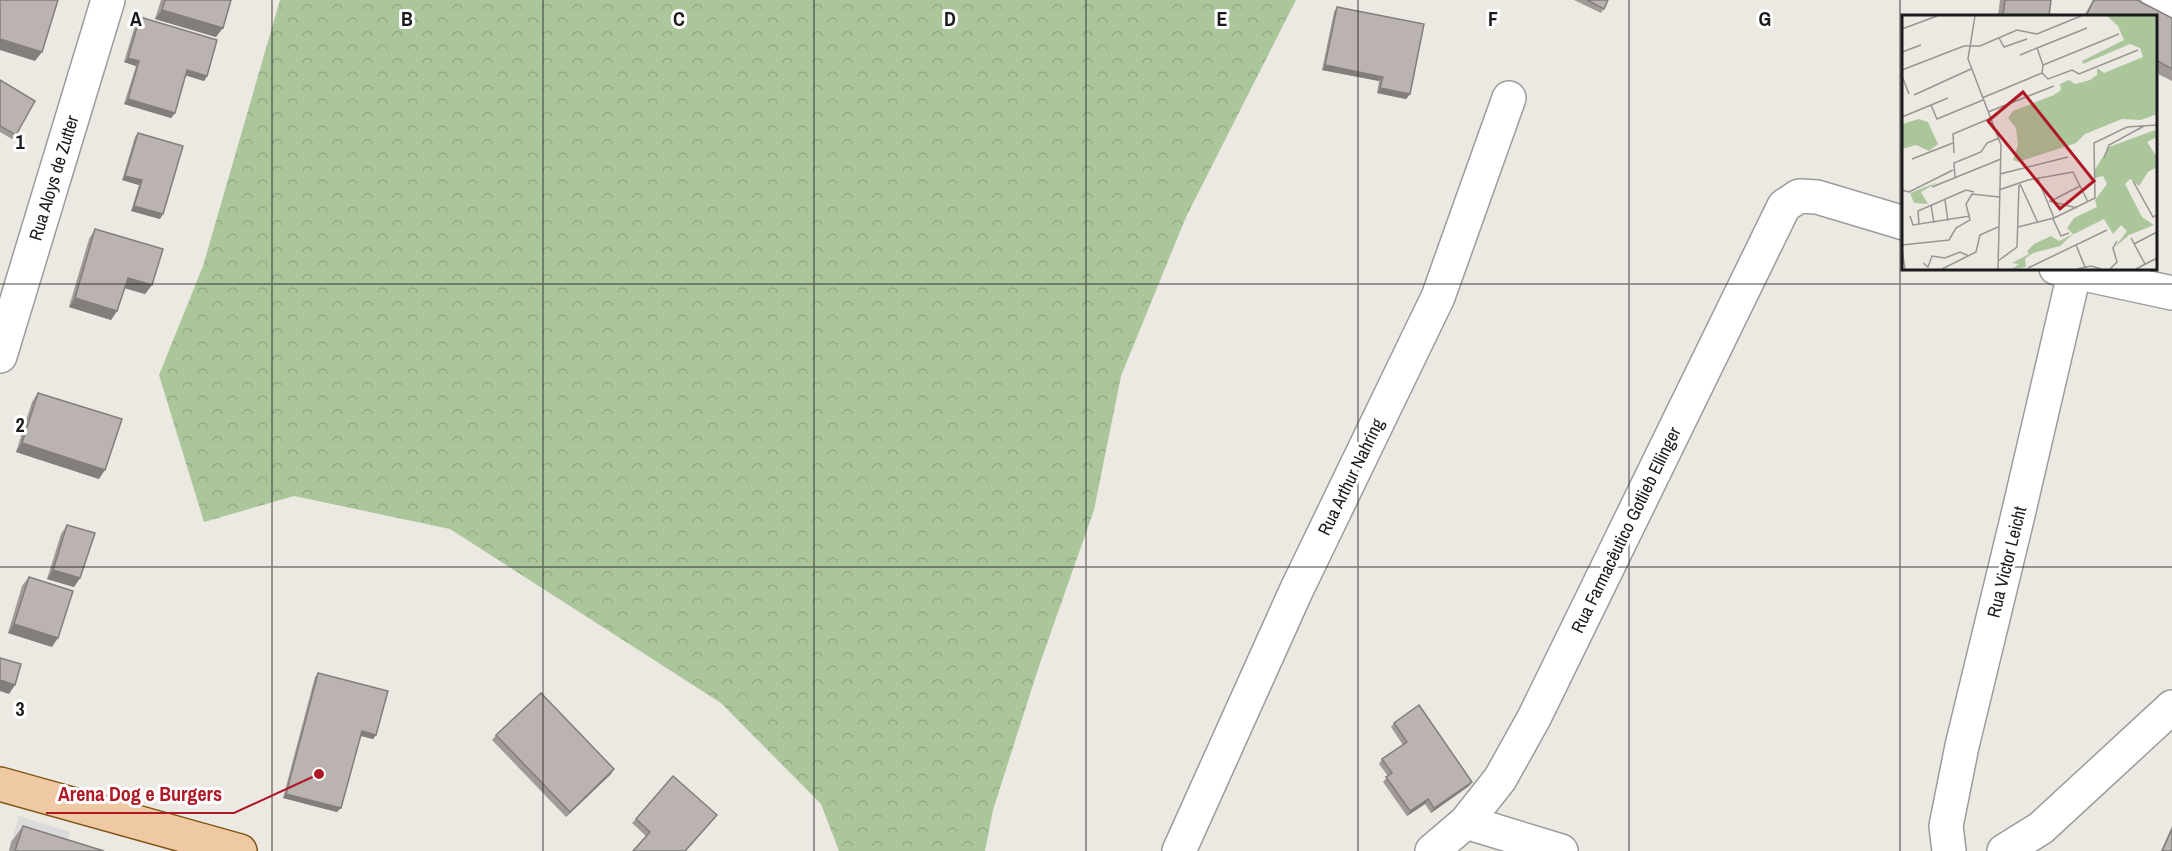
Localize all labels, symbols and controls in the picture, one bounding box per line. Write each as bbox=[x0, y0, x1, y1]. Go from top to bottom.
text: A bbox=[130, 5, 142, 32]
text: B bbox=[401, 5, 413, 32]
text: C bbox=[673, 5, 685, 32]
text: D bbox=[944, 5, 956, 32]
text: E bbox=[1217, 5, 1228, 32]
text: F bbox=[1488, 5, 1498, 32]
text: G bbox=[1759, 5, 1771, 32]
inset map bbox=[1902, 15, 2157, 270]
street label: Rua Aloys de Zutter bbox=[23, 112, 84, 243]
text: 1 bbox=[15, 128, 25, 155]
text: 2 bbox=[15, 411, 25, 438]
street label: Rua Arthur Nahring bbox=[1311, 413, 1390, 539]
street label: Rua Farmacêutico Gotlieb Ellinger bbox=[1565, 422, 1686, 637]
street label: Rua Victor Leicht bbox=[1981, 504, 2032, 620]
text: 3 bbox=[15, 695, 25, 722]
callout: Arena Dog e Burgers bbox=[46, 775, 234, 813]
text: Arena Dog e Burgers bbox=[58, 780, 222, 807]

